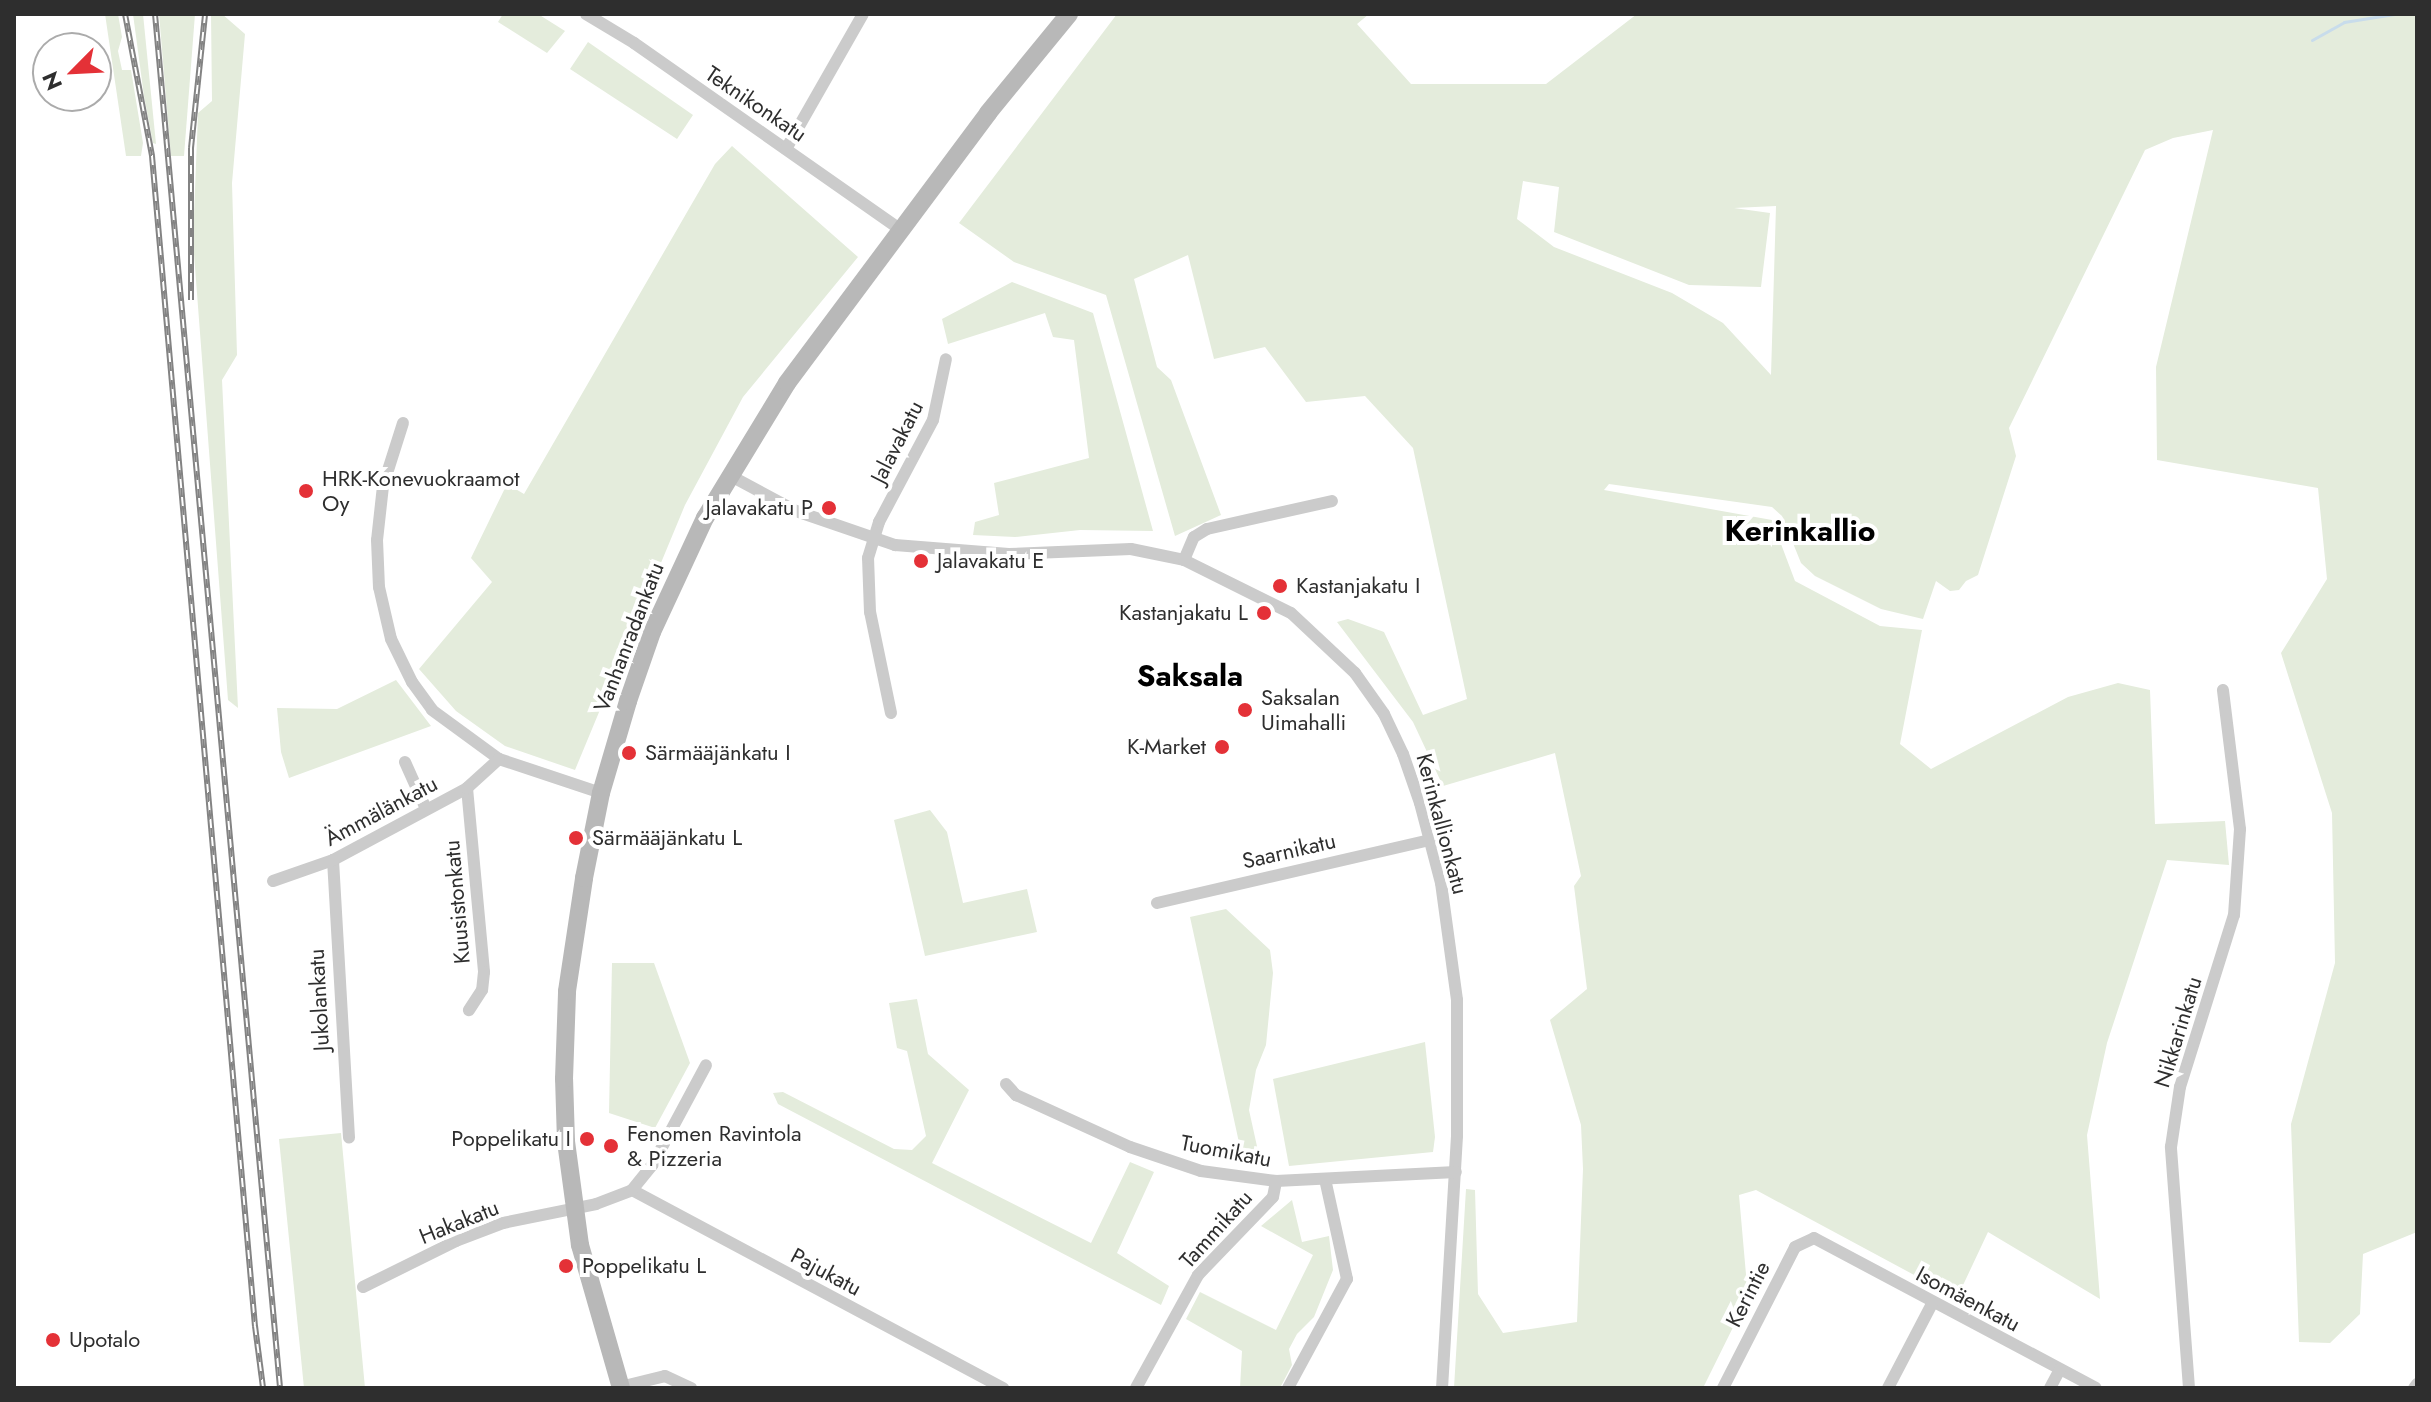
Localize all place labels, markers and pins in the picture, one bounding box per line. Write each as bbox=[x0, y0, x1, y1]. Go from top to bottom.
place label: HRK-Konevuokraamot Oy bbox=[322, 465, 520, 516]
marker: HRK-Konevuokraamot Oy bbox=[297, 482, 315, 500]
place label: Jalavakatu P bbox=[706, 495, 813, 521]
marker: Jalavakatu P bbox=[820, 499, 838, 517]
place label: Jalavakatu E bbox=[937, 548, 1044, 574]
marker: Jalavakatu E bbox=[912, 552, 930, 570]
place label: Kastanjakatu I bbox=[1296, 573, 1420, 599]
marker: Kastanjakatu I bbox=[1271, 577, 1289, 595]
place label: Kastanjakatu L bbox=[1119, 600, 1248, 626]
marker: Kastanjakatu L bbox=[1255, 604, 1273, 622]
place label: Saksalan Uimahalli bbox=[1261, 684, 1346, 736]
marker: Saksalan Uimahalli bbox=[1236, 701, 1254, 719]
place label: K-Market bbox=[1127, 734, 1206, 760]
marker: K-Market bbox=[1213, 738, 1231, 756]
place label: Särmääjänkatu I bbox=[645, 740, 791, 766]
marker: Särmääjänkatu I bbox=[620, 744, 638, 762]
place label: Särmääjänkatu L bbox=[592, 825, 742, 851]
marker: Särmääjänkatu L bbox=[567, 829, 585, 847]
place label: Fenomen Ravintola & Pizzeria bbox=[627, 1120, 802, 1172]
place label: Poppelikatu I bbox=[451, 1126, 571, 1152]
marker: Poppelikatu I bbox=[578, 1130, 596, 1148]
marker: Fenomen Ravintola & Pizzeria bbox=[602, 1137, 620, 1155]
place label: Poppelikatu L bbox=[582, 1253, 706, 1279]
marker: Poppelikatu L bbox=[557, 1257, 575, 1275]
place label: Upotalo bbox=[69, 1327, 140, 1353]
marker: Upotalo bbox=[44, 1331, 62, 1349]

